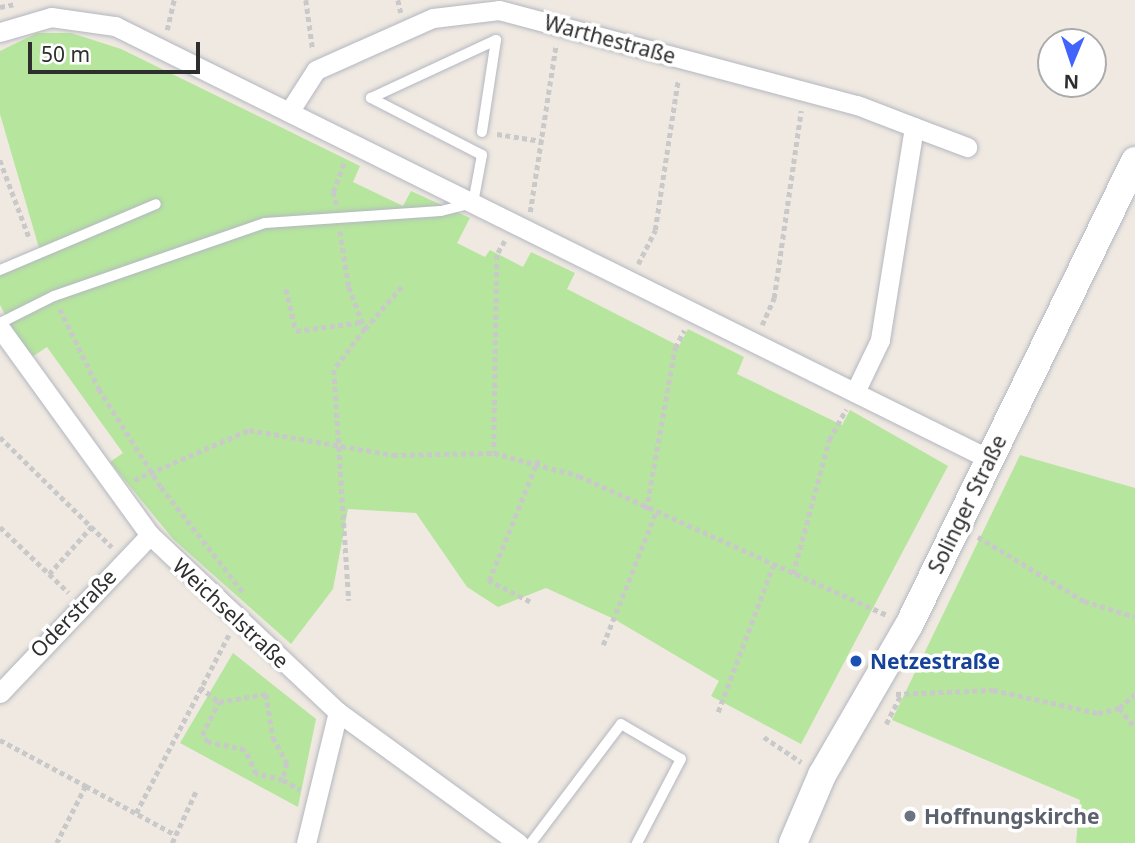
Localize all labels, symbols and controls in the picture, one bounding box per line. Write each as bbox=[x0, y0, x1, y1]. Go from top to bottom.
street label: Warthestraße bbox=[542, 9, 678, 69]
scale bar bbox=[32, 28, 203, 72]
north arrow bbox=[1037, 28, 1107, 98]
text: 50 m bbox=[41, 40, 90, 68]
text: N bbox=[1063, 69, 1080, 95]
street label: Solinger Straße bbox=[923, 431, 1011, 577]
street label: Weichselstraße bbox=[168, 553, 294, 673]
street label: Oderstraße bbox=[25, 564, 121, 662]
place label: Netzestraße bbox=[870, 648, 1000, 674]
marker: Netzestraße bbox=[848, 653, 864, 669]
place label: Hoffnungskirche bbox=[924, 803, 1099, 829]
marker: Hoffnungskirche bbox=[902, 808, 918, 824]

